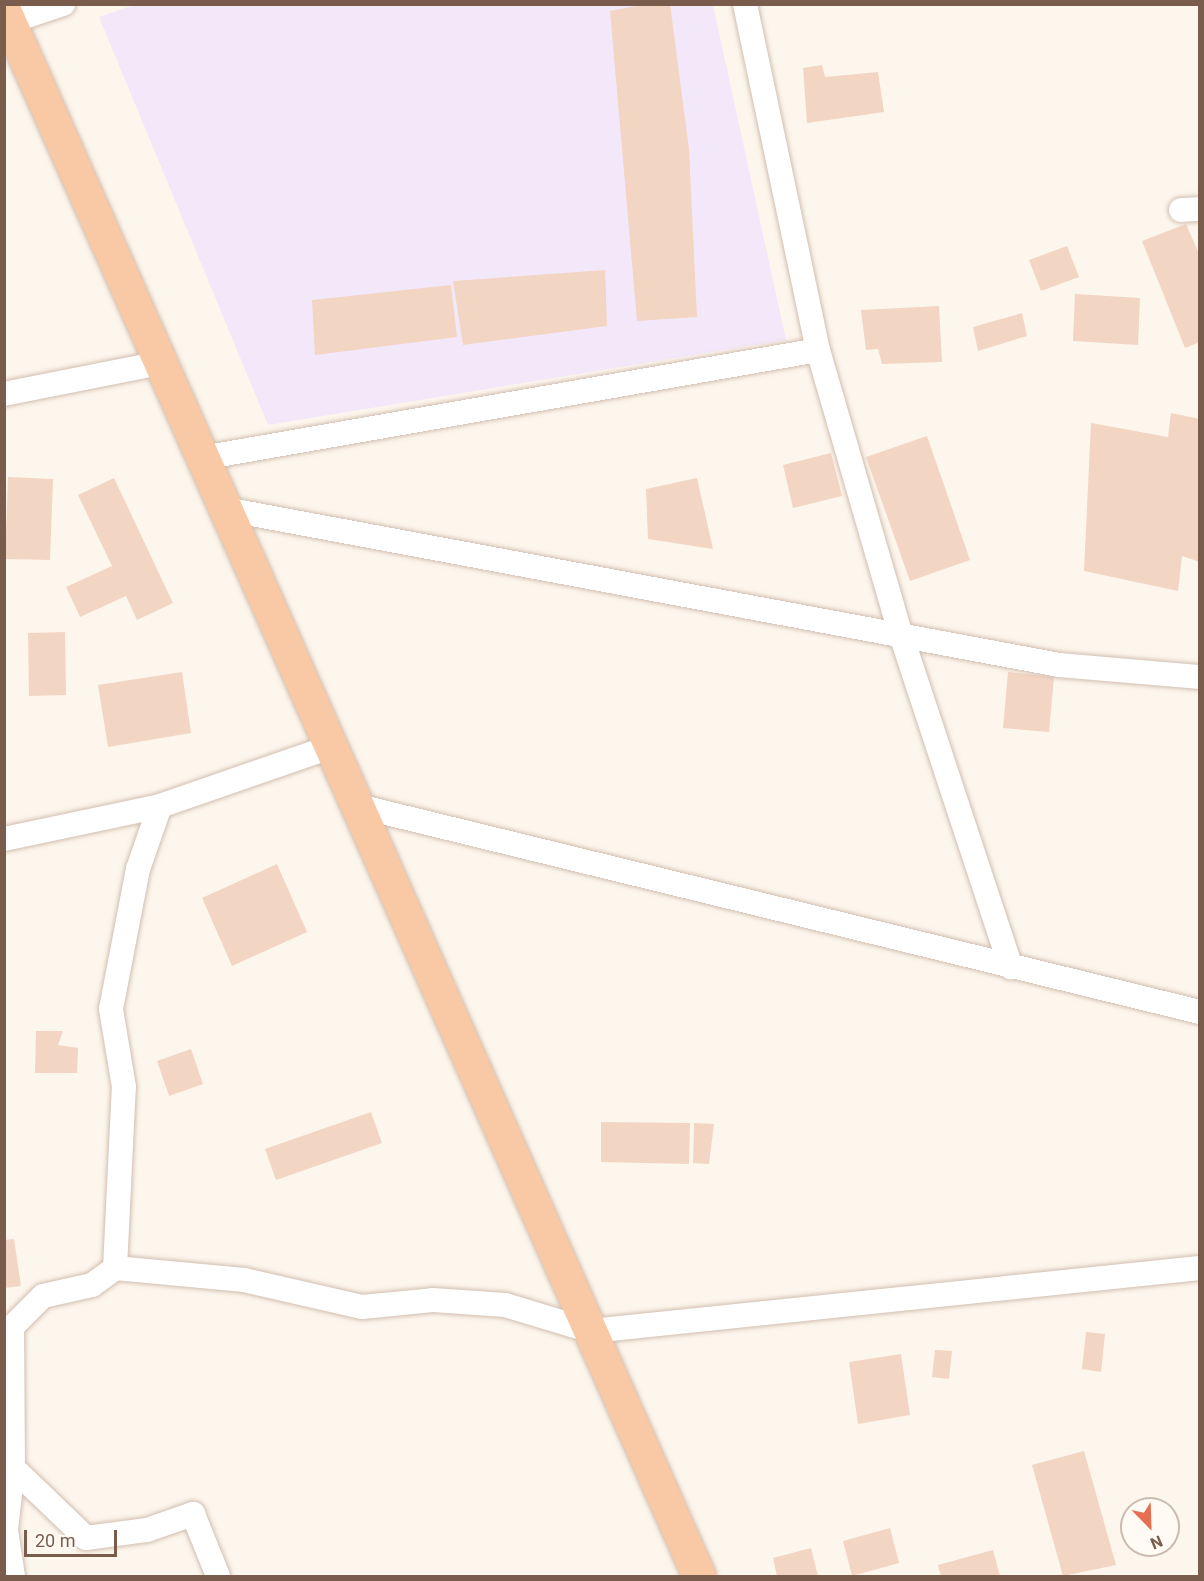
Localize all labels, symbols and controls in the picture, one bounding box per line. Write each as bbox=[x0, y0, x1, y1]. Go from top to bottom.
north arrow bbox=[1120, 1497, 1180, 1557]
scale bar bbox=[27, 1518, 120, 1556]
text: 20 m bbox=[35, 1530, 75, 1551]
text: N bbox=[1148, 1531, 1165, 1553]

